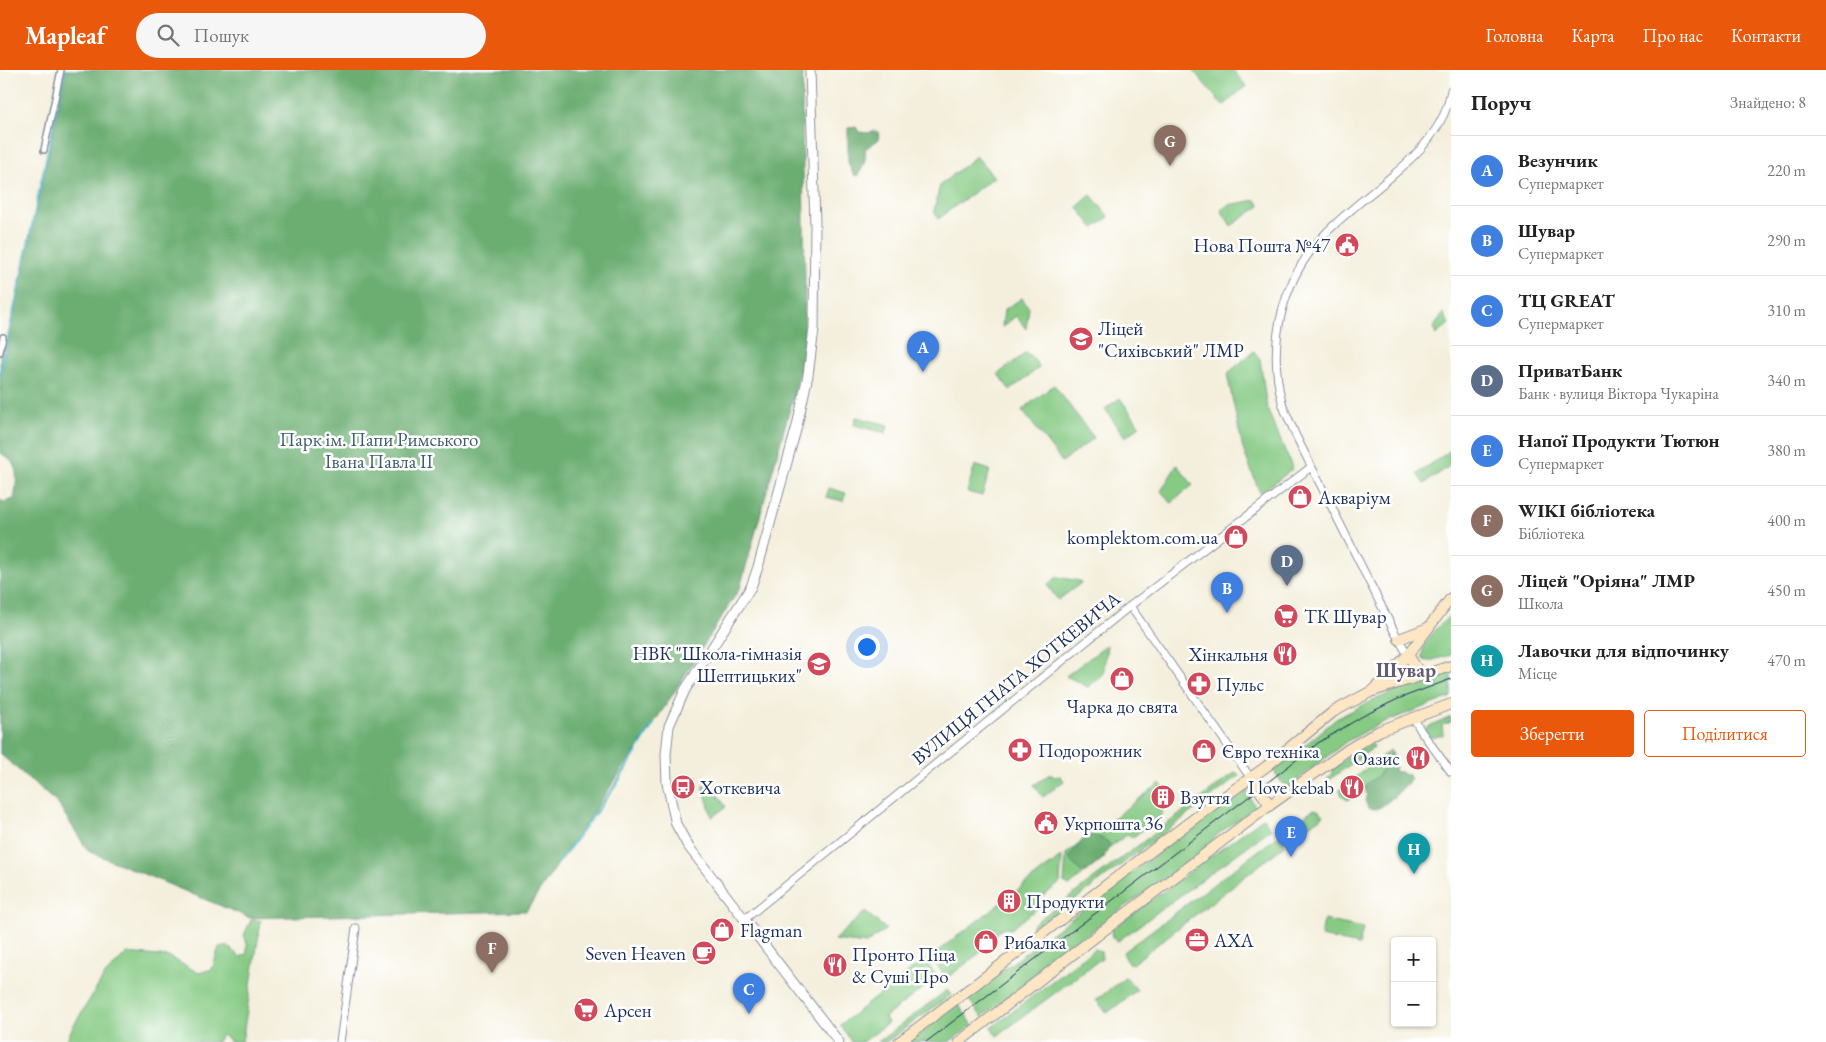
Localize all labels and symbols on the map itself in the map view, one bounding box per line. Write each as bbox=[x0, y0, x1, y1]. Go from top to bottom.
pin: G bbox=[1154, 125, 1186, 166]
public building icon: Нова Пошта №47 bbox=[1334, 232, 1360, 258]
place label: Нова Пошта №47 bbox=[1194, 233, 1331, 258]
place label: Ліцей "Сихівський" ЛМР bbox=[1098, 316, 1244, 363]
school or university icon: Ліцей "Сихівський" ЛМР bbox=[1068, 326, 1094, 352]
pin: A bbox=[907, 331, 939, 372]
park label: Парк ім. Папи Римського Івана Павла ІІ bbox=[280, 427, 478, 474]
shop icon: Акваріум bbox=[1287, 484, 1313, 510]
place label: Акваріум bbox=[1317, 485, 1391, 510]
shop icon: komplektom.com.ua bbox=[1223, 524, 1249, 550]
place label: komplektom.com.ua bbox=[1067, 525, 1218, 550]
pin: D bbox=[1271, 545, 1303, 586]
pin: B bbox=[1211, 572, 1243, 613]
street label: ВУЛИЦЯ ГНАТА ХОТКЕВИЧА bbox=[906, 585, 1126, 770]
supermarket icon: ТК Шувар bbox=[1273, 603, 1299, 629]
place label: ТК Шувар bbox=[1304, 604, 1387, 629]
your location bbox=[854, 634, 880, 660]
place label: НВК "Школа-гімназія Шептицьких" bbox=[633, 641, 802, 688]
restaurant icon: Хінкальня bbox=[1272, 641, 1298, 667]
place label: Хінкальня bbox=[1188, 642, 1268, 667]
school or university icon: НВК "Школа-гімназія Шептицьких" bbox=[806, 651, 832, 677]
district label: Шувар bbox=[1376, 657, 1436, 683]
shop icon: Чарка до свята bbox=[1109, 666, 1135, 692]
pharmacy icon: Пульс bbox=[1186, 671, 1212, 697]
place label: Пульс bbox=[1216, 672, 1264, 697]
place label: Чарка до свята bbox=[1066, 694, 1178, 719]
pharmacy icon: Подорожник bbox=[1007, 737, 1033, 763]
place label: Подорожник bbox=[1038, 738, 1142, 763]
shop icon: Євро техніка bbox=[1191, 738, 1217, 764]
place label: Євро техніка bbox=[1222, 739, 1320, 764]
restaurant icon: Оазис bbox=[1405, 745, 1431, 771]
place label: Оазис bbox=[1353, 746, 1400, 771]
bus stop icon: Хоткевича bbox=[670, 774, 696, 800]
restaurant icon: I love kebab bbox=[1339, 774, 1365, 800]
place label: Хоткевича bbox=[699, 775, 781, 800]
place label: I love kebab bbox=[1248, 775, 1334, 800]
building icon: Взуття bbox=[1150, 784, 1176, 810]
place label: Взуття bbox=[1180, 785, 1231, 810]
public building icon: Укрпошта 36 bbox=[1033, 810, 1059, 836]
place label: Укрпошта 36 bbox=[1063, 811, 1163, 836]
pin: E bbox=[1275, 816, 1307, 857]
pin: H bbox=[1398, 833, 1430, 874]
building icon: Продукти bbox=[996, 888, 1022, 914]
place label: Продукти bbox=[1026, 889, 1104, 914]
shop icon: Flagman bbox=[709, 917, 735, 943]
place label: Flagman bbox=[740, 918, 803, 943]
office icon: AXA bbox=[1184, 927, 1210, 953]
place label: AXA bbox=[1213, 928, 1255, 953]
shop icon: Рибалка bbox=[973, 929, 999, 955]
place label: Рибалка bbox=[1004, 930, 1067, 955]
pin: F bbox=[476, 932, 508, 973]
cafe icon: Seven Heaven bbox=[691, 940, 717, 966]
place label: Seven Heaven bbox=[585, 941, 686, 966]
place label: Пронто Піца & Суші Про bbox=[852, 942, 956, 989]
restaurant icon: Пронто Піца & Суші Про bbox=[822, 952, 848, 978]
pin: C bbox=[733, 973, 765, 1014]
supermarket icon: Арсен bbox=[573, 997, 599, 1023]
place label: Арсен bbox=[603, 998, 652, 1023]

